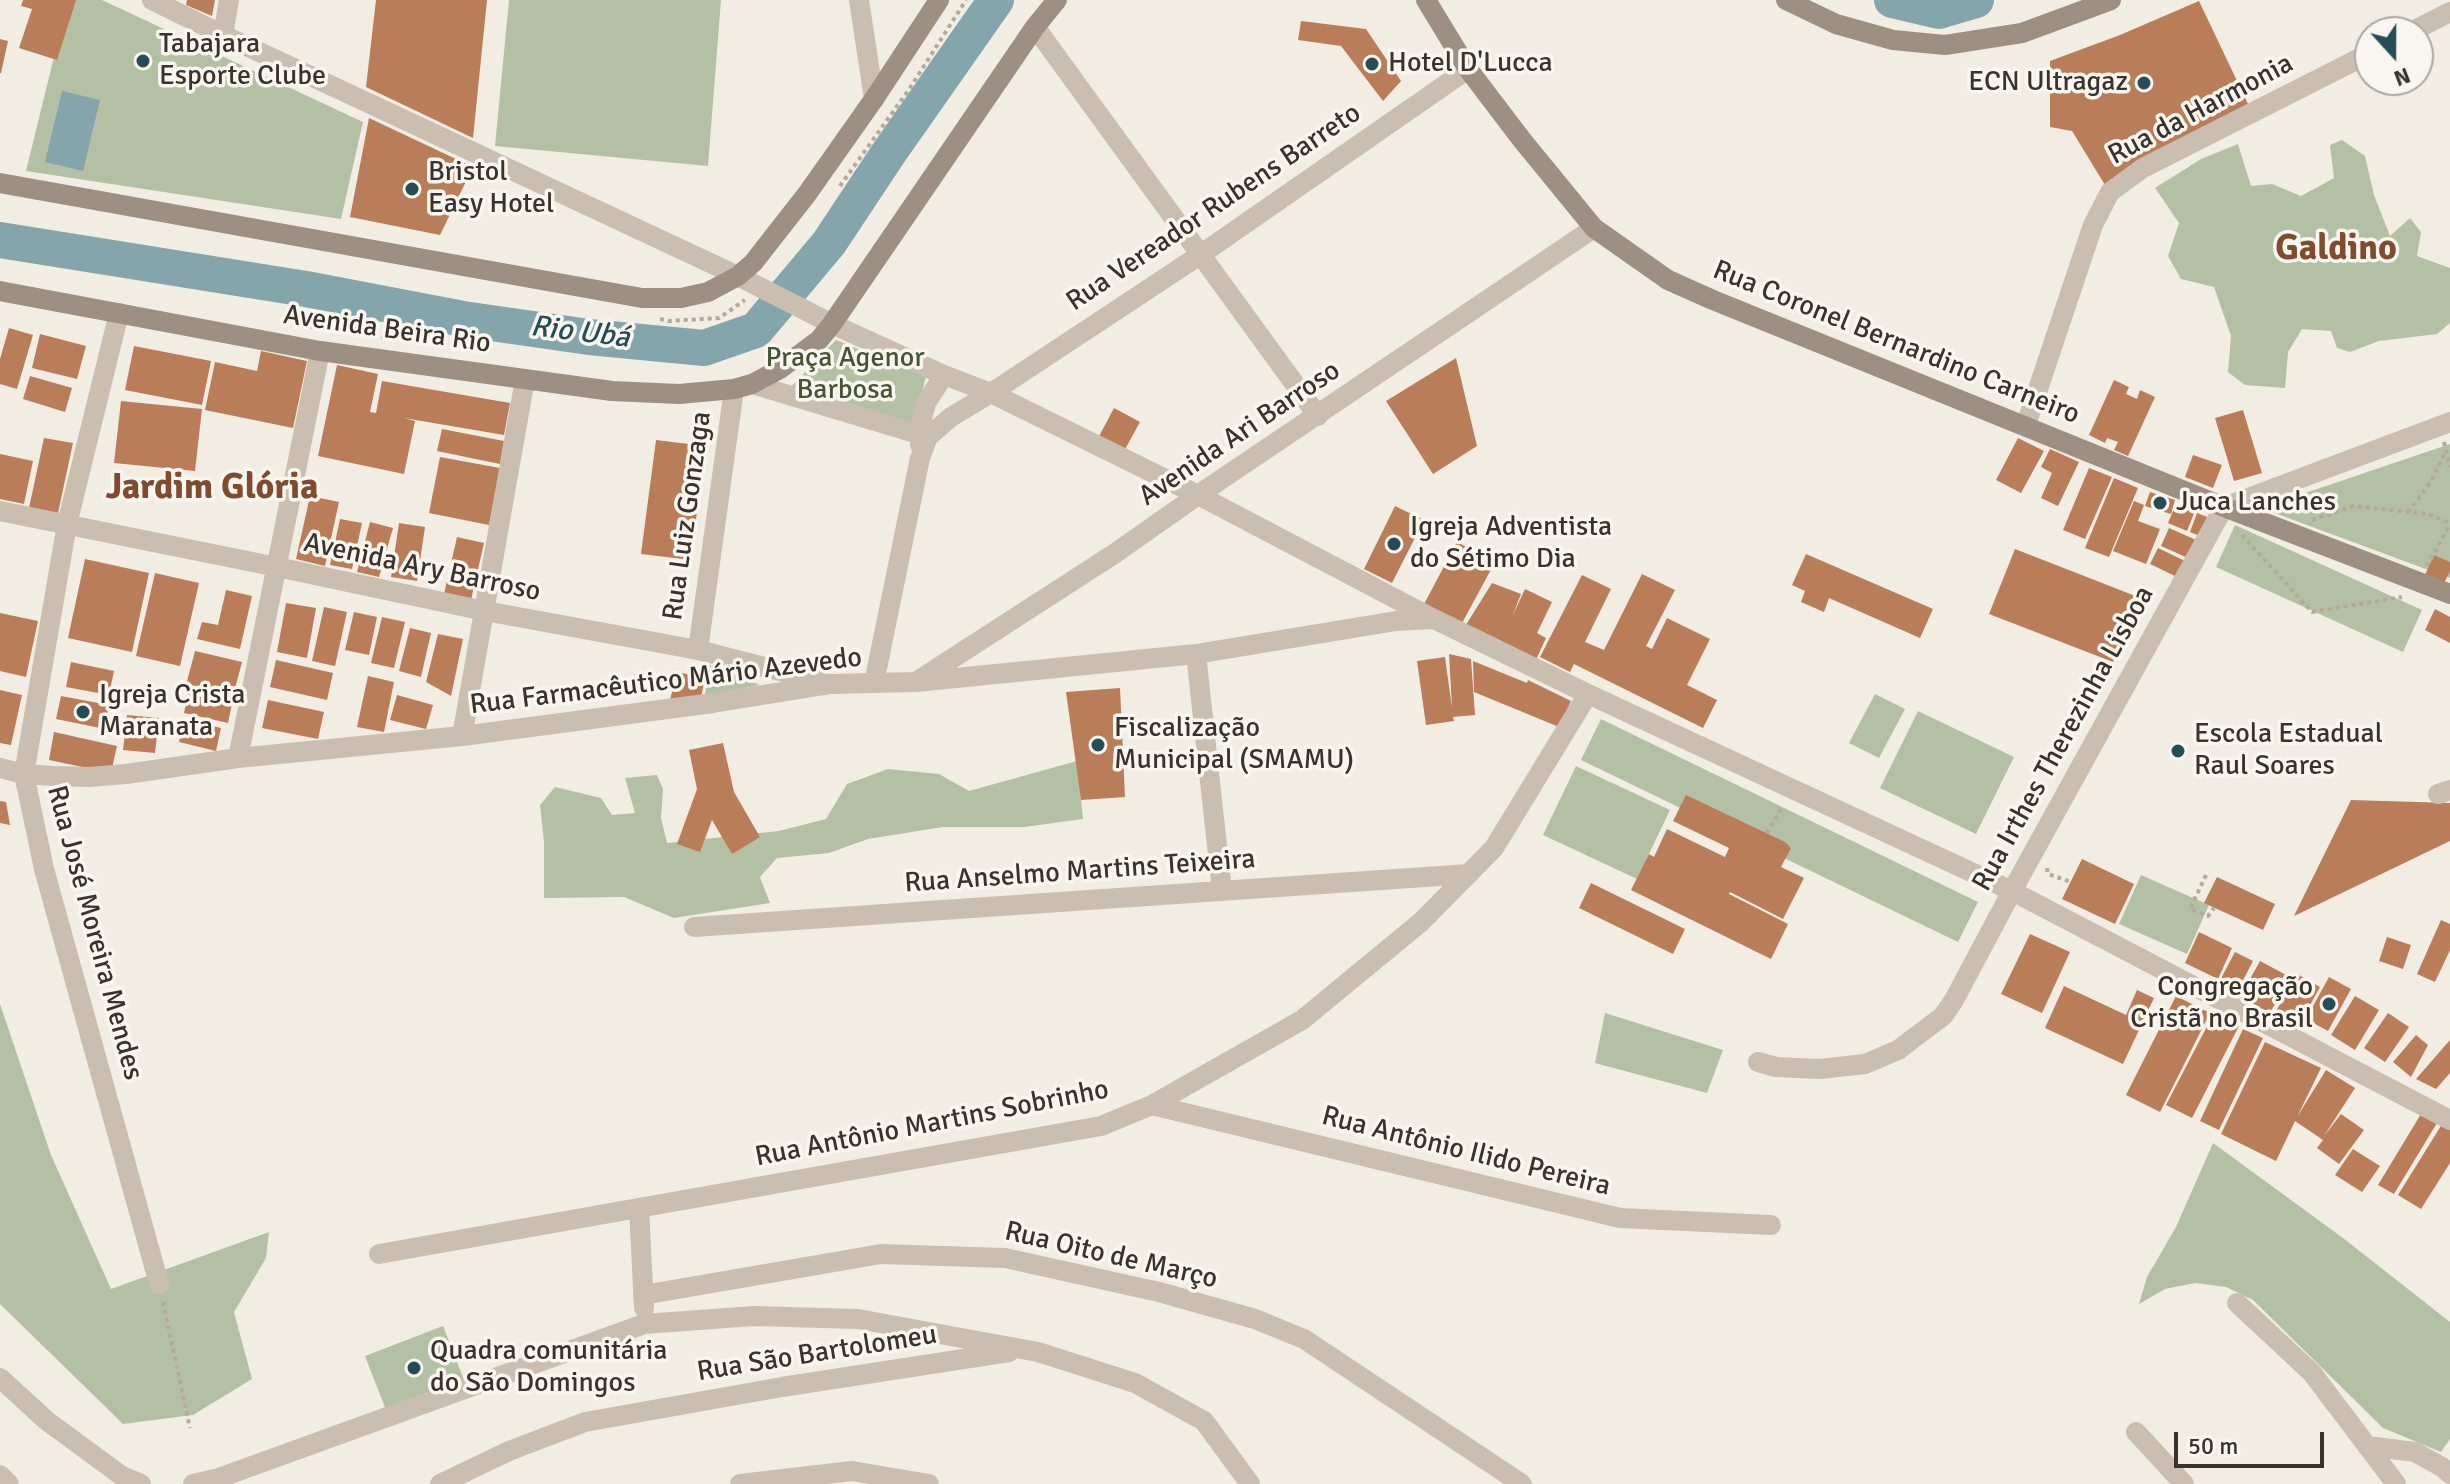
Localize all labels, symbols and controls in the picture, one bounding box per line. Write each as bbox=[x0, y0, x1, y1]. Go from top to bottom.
north arrow bbox=[2354, 16, 2434, 96]
place label: Tabajara Esporte Clube bbox=[159, 28, 326, 94]
place label: Hotel D'Lucca bbox=[1388, 47, 1553, 81]
street label: Rua da Harmonia bbox=[2103, 47, 2299, 173]
marker: Tabajara Esporte Clube bbox=[134, 52, 152, 70]
marker: Hotel D'Lucca bbox=[1363, 55, 1381, 73]
text: N bbox=[2390, 62, 2414, 92]
place label: ECN Ultragaz bbox=[1968, 66, 2128, 100]
marker: ECN Ultragaz bbox=[2135, 74, 2153, 92]
street label: Rua Vereador Rubens Barreto bbox=[1061, 97, 1367, 319]
place label: Bristol Easy Hotel bbox=[428, 156, 554, 222]
marker: Bristol Easy Hotel bbox=[403, 180, 421, 198]
district label: Galdino bbox=[2275, 228, 2397, 272]
street label: Rua Coronel Bernardino Carneiro bbox=[1708, 254, 2084, 432]
street label: Avenida Beira Rio bbox=[281, 299, 493, 361]
water label: Rio Ubá bbox=[528, 309, 632, 357]
park label: Praça Agenor Barbosa bbox=[765, 342, 925, 408]
street label: Avenida Ari Barroso bbox=[1133, 354, 1347, 514]
street label: Rua Luiz Gonzaga bbox=[657, 409, 719, 623]
district label: Jardim Glória bbox=[105, 467, 319, 511]
place label: Juca Lanches bbox=[2176, 486, 2336, 520]
marker: Juca Lanches bbox=[2151, 494, 2169, 512]
place label: Igreja Adventista do Sétimo Dia bbox=[1410, 511, 1612, 577]
street label: Avenida Ary Barroso bbox=[301, 527, 543, 609]
marker: Igreja Adventista do Sétimo Dia bbox=[1385, 535, 1403, 553]
street label: Rua Irthes Therezinha Lisboa bbox=[1966, 581, 2162, 897]
street label: Rua Farmacêutico Mário Azevedo bbox=[468, 641, 864, 723]
place label: Igreja Crista Maranata bbox=[99, 679, 245, 745]
marker: Igreja Crista Maranata bbox=[74, 703, 92, 721]
place label: Fiscalização Municipal (SMAMU) bbox=[1114, 712, 1354, 778]
place label: Escola Estadual Raul Soares bbox=[2194, 718, 2383, 784]
marker: Fiscalização Municipal (SMAMU) bbox=[1089, 736, 1107, 754]
marker: Escola Estadual Raul Soares bbox=[2169, 742, 2187, 760]
street label: Rua José Moreira Mendes bbox=[39, 782, 149, 1084]
street label: Rua Anselmo Martins Teixeira bbox=[903, 843, 1257, 901]
place label: Congregação Cristã no Brasil bbox=[2130, 971, 2313, 1037]
marker: Congregação Cristã no Brasil bbox=[2320, 995, 2338, 1013]
street label: Rua Antônio Martins Sobrinho bbox=[752, 1073, 1112, 1175]
street label: Rua Antônio Ilido Pereira bbox=[1318, 1100, 1614, 1204]
street label: Rua Oito de Março bbox=[1001, 1215, 1221, 1297]
street label: Rua São Bartolomeu bbox=[695, 1318, 939, 1390]
place label: Quadra comunitária do São Domingos bbox=[430, 1335, 667, 1401]
marker: Quadra comunitária do São Domingos bbox=[405, 1359, 423, 1377]
scale bar bbox=[2178, 1416, 2328, 1466]
text: 50 m bbox=[2188, 1431, 2238, 1461]

